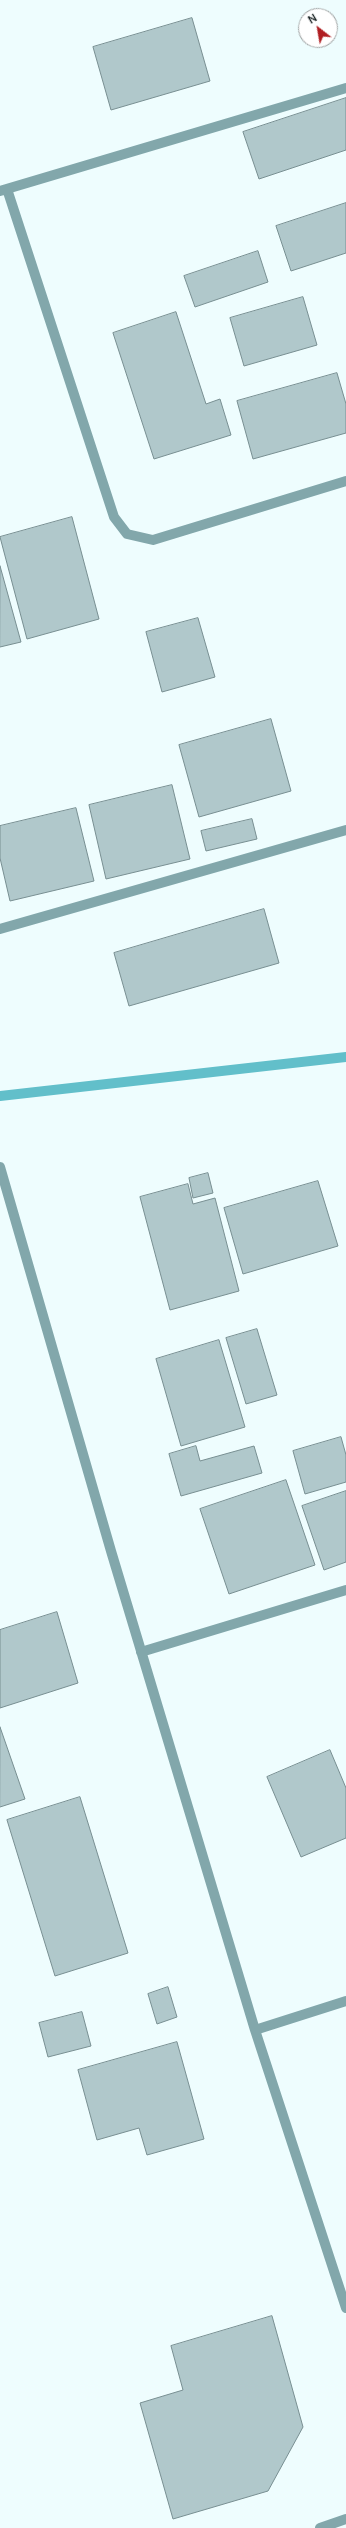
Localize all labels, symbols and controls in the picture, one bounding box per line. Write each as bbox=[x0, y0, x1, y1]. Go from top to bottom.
north arrow bbox=[298, 8, 338, 48]
text: N bbox=[305, 10, 319, 27]

